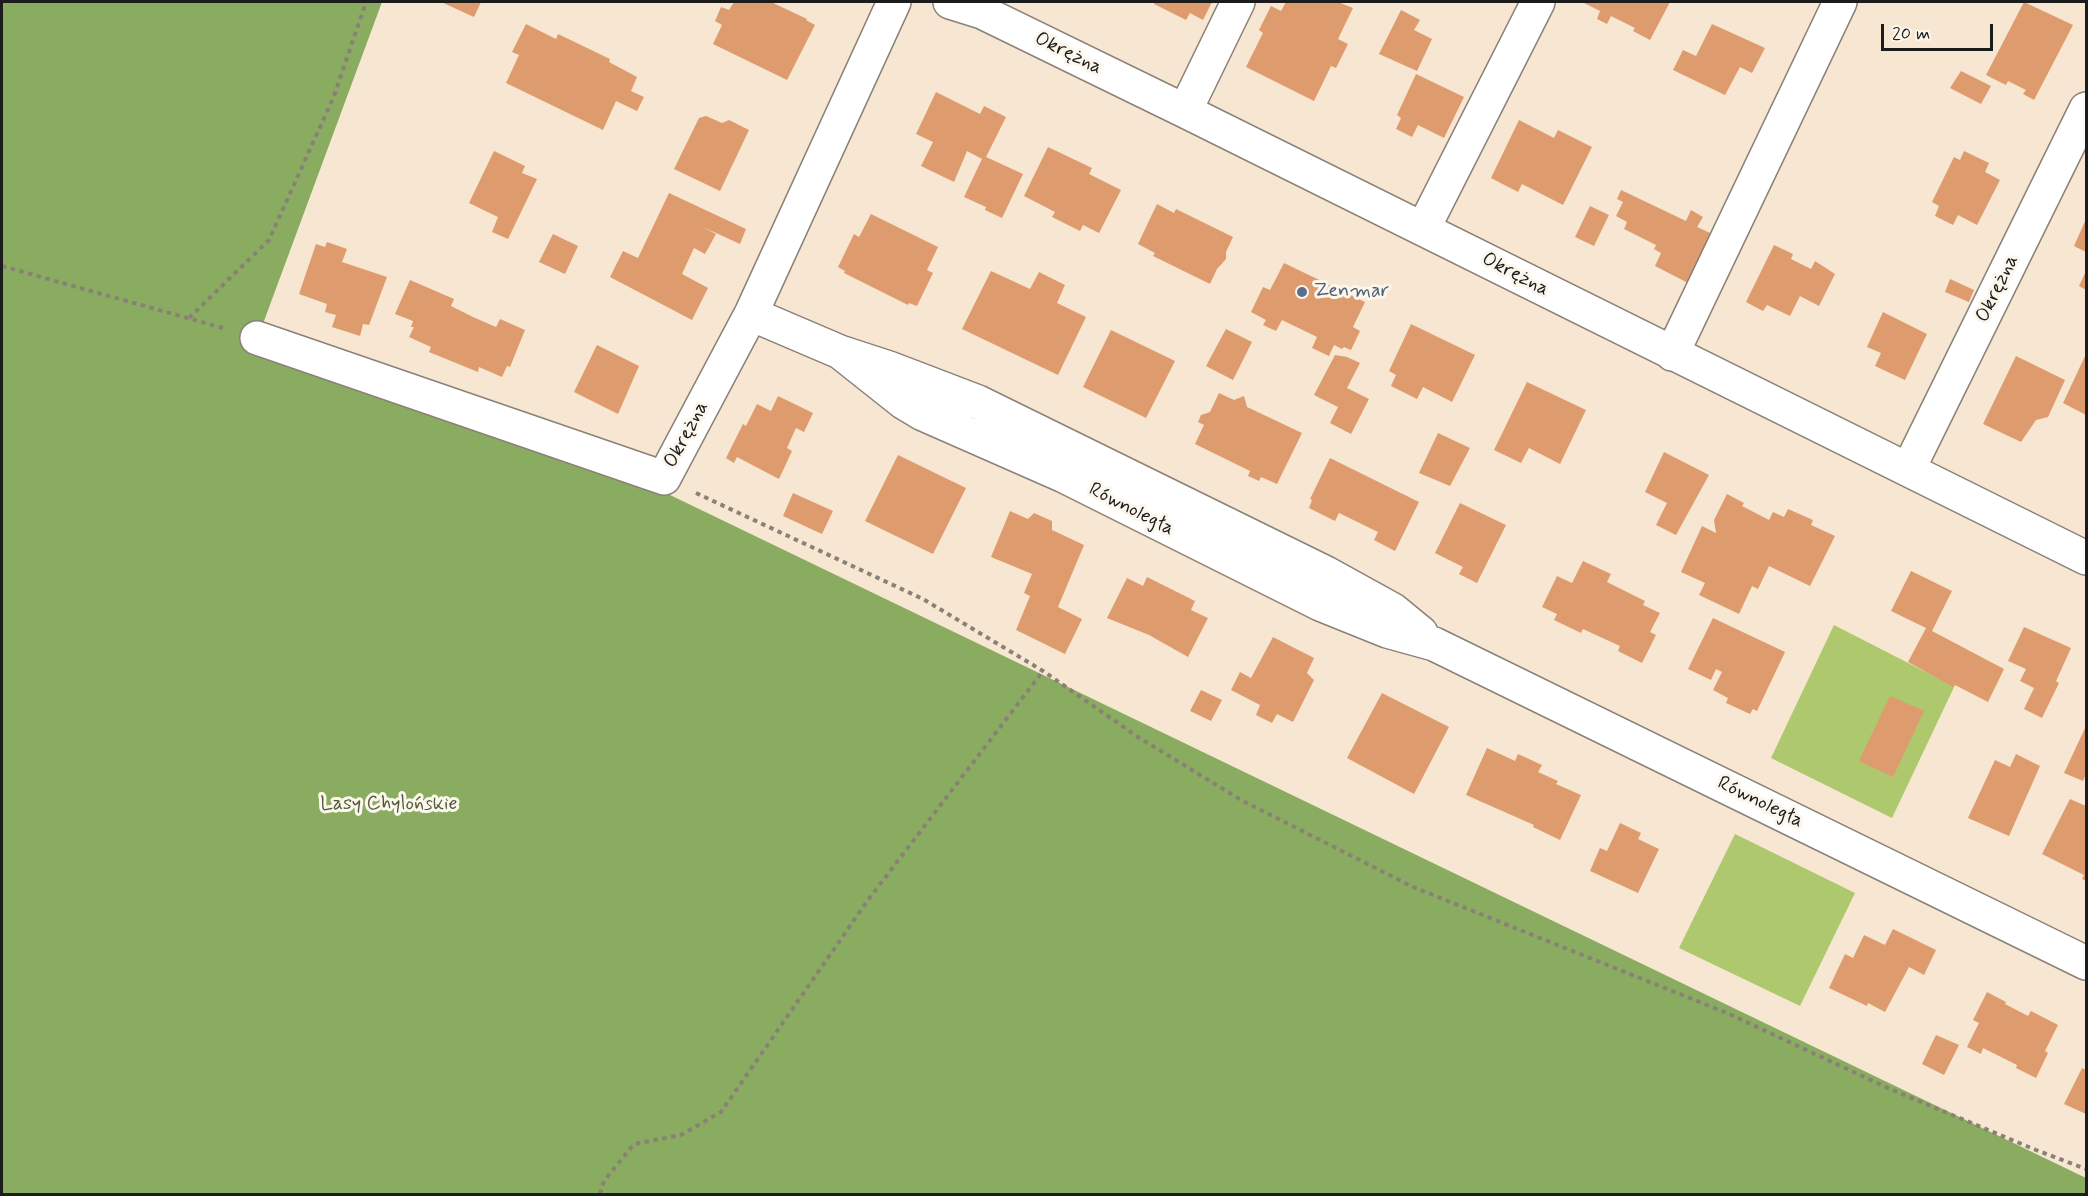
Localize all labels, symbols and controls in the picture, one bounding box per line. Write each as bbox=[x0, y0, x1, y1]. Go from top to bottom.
scale bar bbox=[1884, 12, 1996, 50]
text: 20 m bbox=[1892, 22, 1930, 46]
street label: Okrężna bbox=[1030, 27, 1106, 81]
street label: Okrężna bbox=[1477, 248, 1553, 302]
street label: Okrężna bbox=[1971, 251, 2025, 327]
place label: Zenmar bbox=[1314, 280, 1389, 304]
marker: Zenmar bbox=[1295, 285, 1309, 299]
street label: Okrężna bbox=[659, 398, 715, 472]
street label: Równoległa bbox=[1084, 478, 1178, 542]
street label: Równoległa bbox=[1713, 772, 1807, 834]
park label: Lasy Chylońskie bbox=[320, 793, 458, 817]

